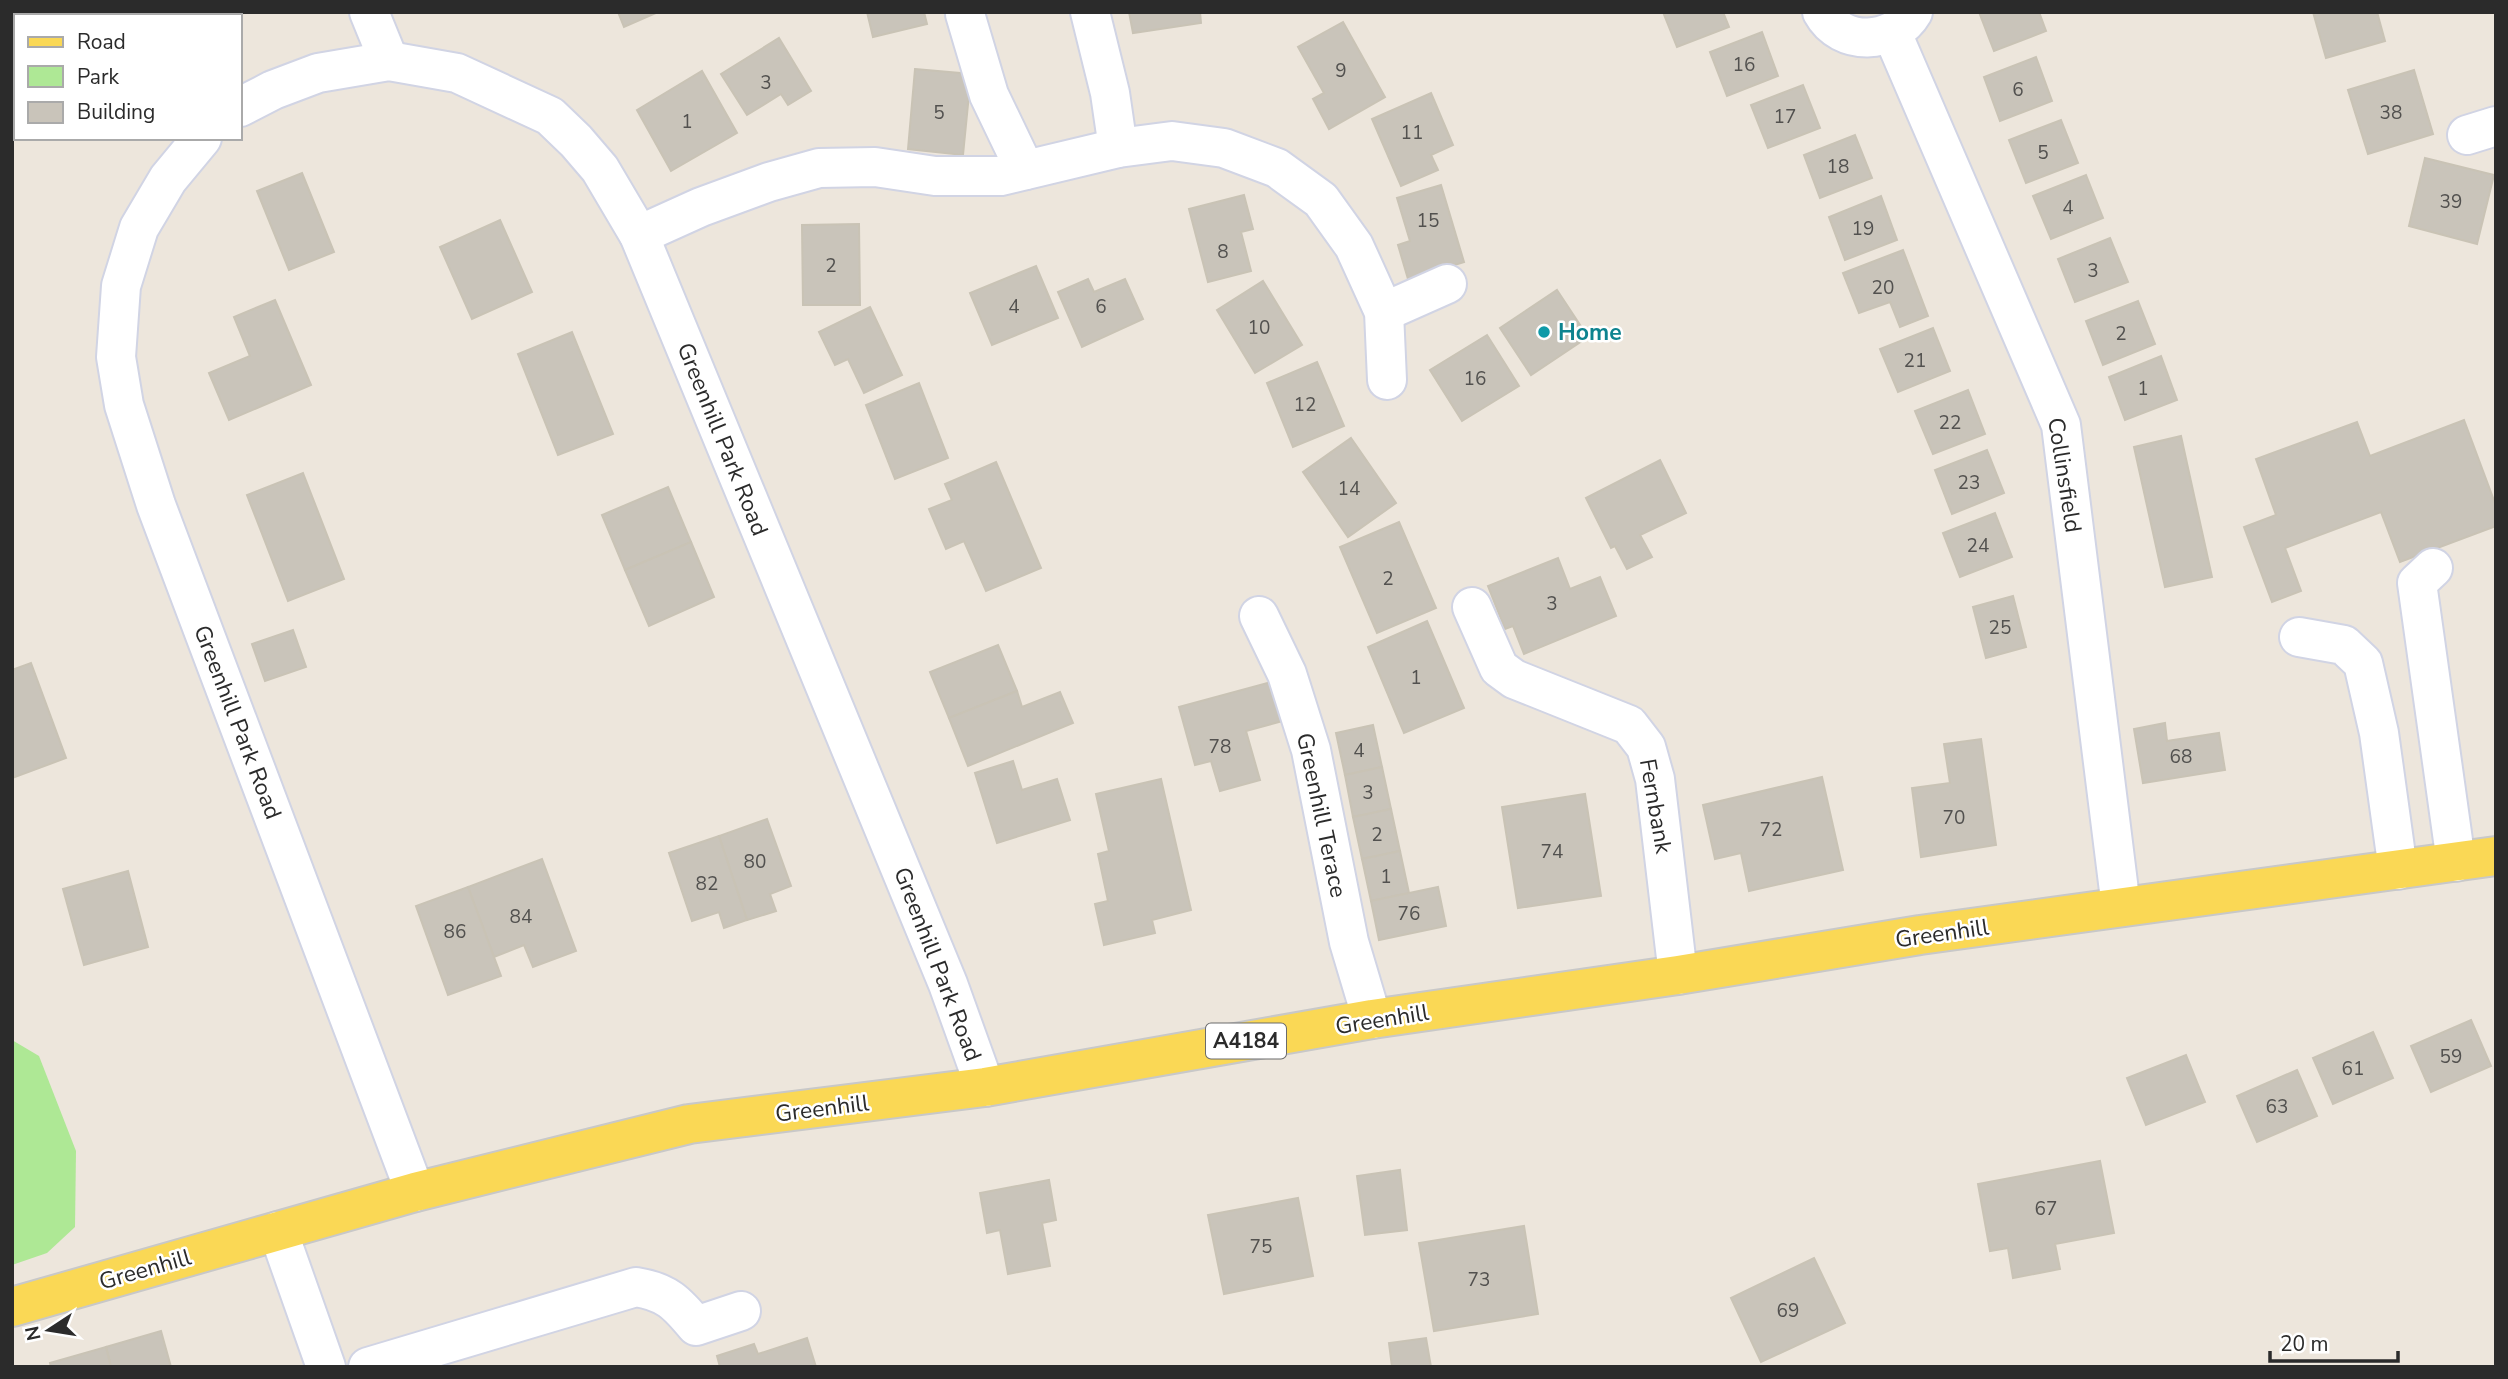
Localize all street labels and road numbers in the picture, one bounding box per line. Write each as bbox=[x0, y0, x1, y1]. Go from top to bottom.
street label: Greenhill Park Road bbox=[670, 338, 775, 540]
street label: Collinsfield bbox=[2040, 415, 2089, 535]
street label: Greenhill Park Road bbox=[186, 621, 289, 824]
street label: Greenhill Terace bbox=[1289, 730, 1354, 900]
street label: Fernbank bbox=[1632, 756, 1679, 856]
street label: Greenhill Park Road bbox=[886, 863, 989, 1066]
street label: Greenhill bbox=[1893, 912, 1991, 955]
street label: Greenhill bbox=[1333, 997, 1431, 1042]
road number: A4184 bbox=[1206, 1024, 1286, 1058]
street label: Greenhill bbox=[773, 1087, 871, 1130]
street label: Greenhill bbox=[96, 1242, 195, 1297]

